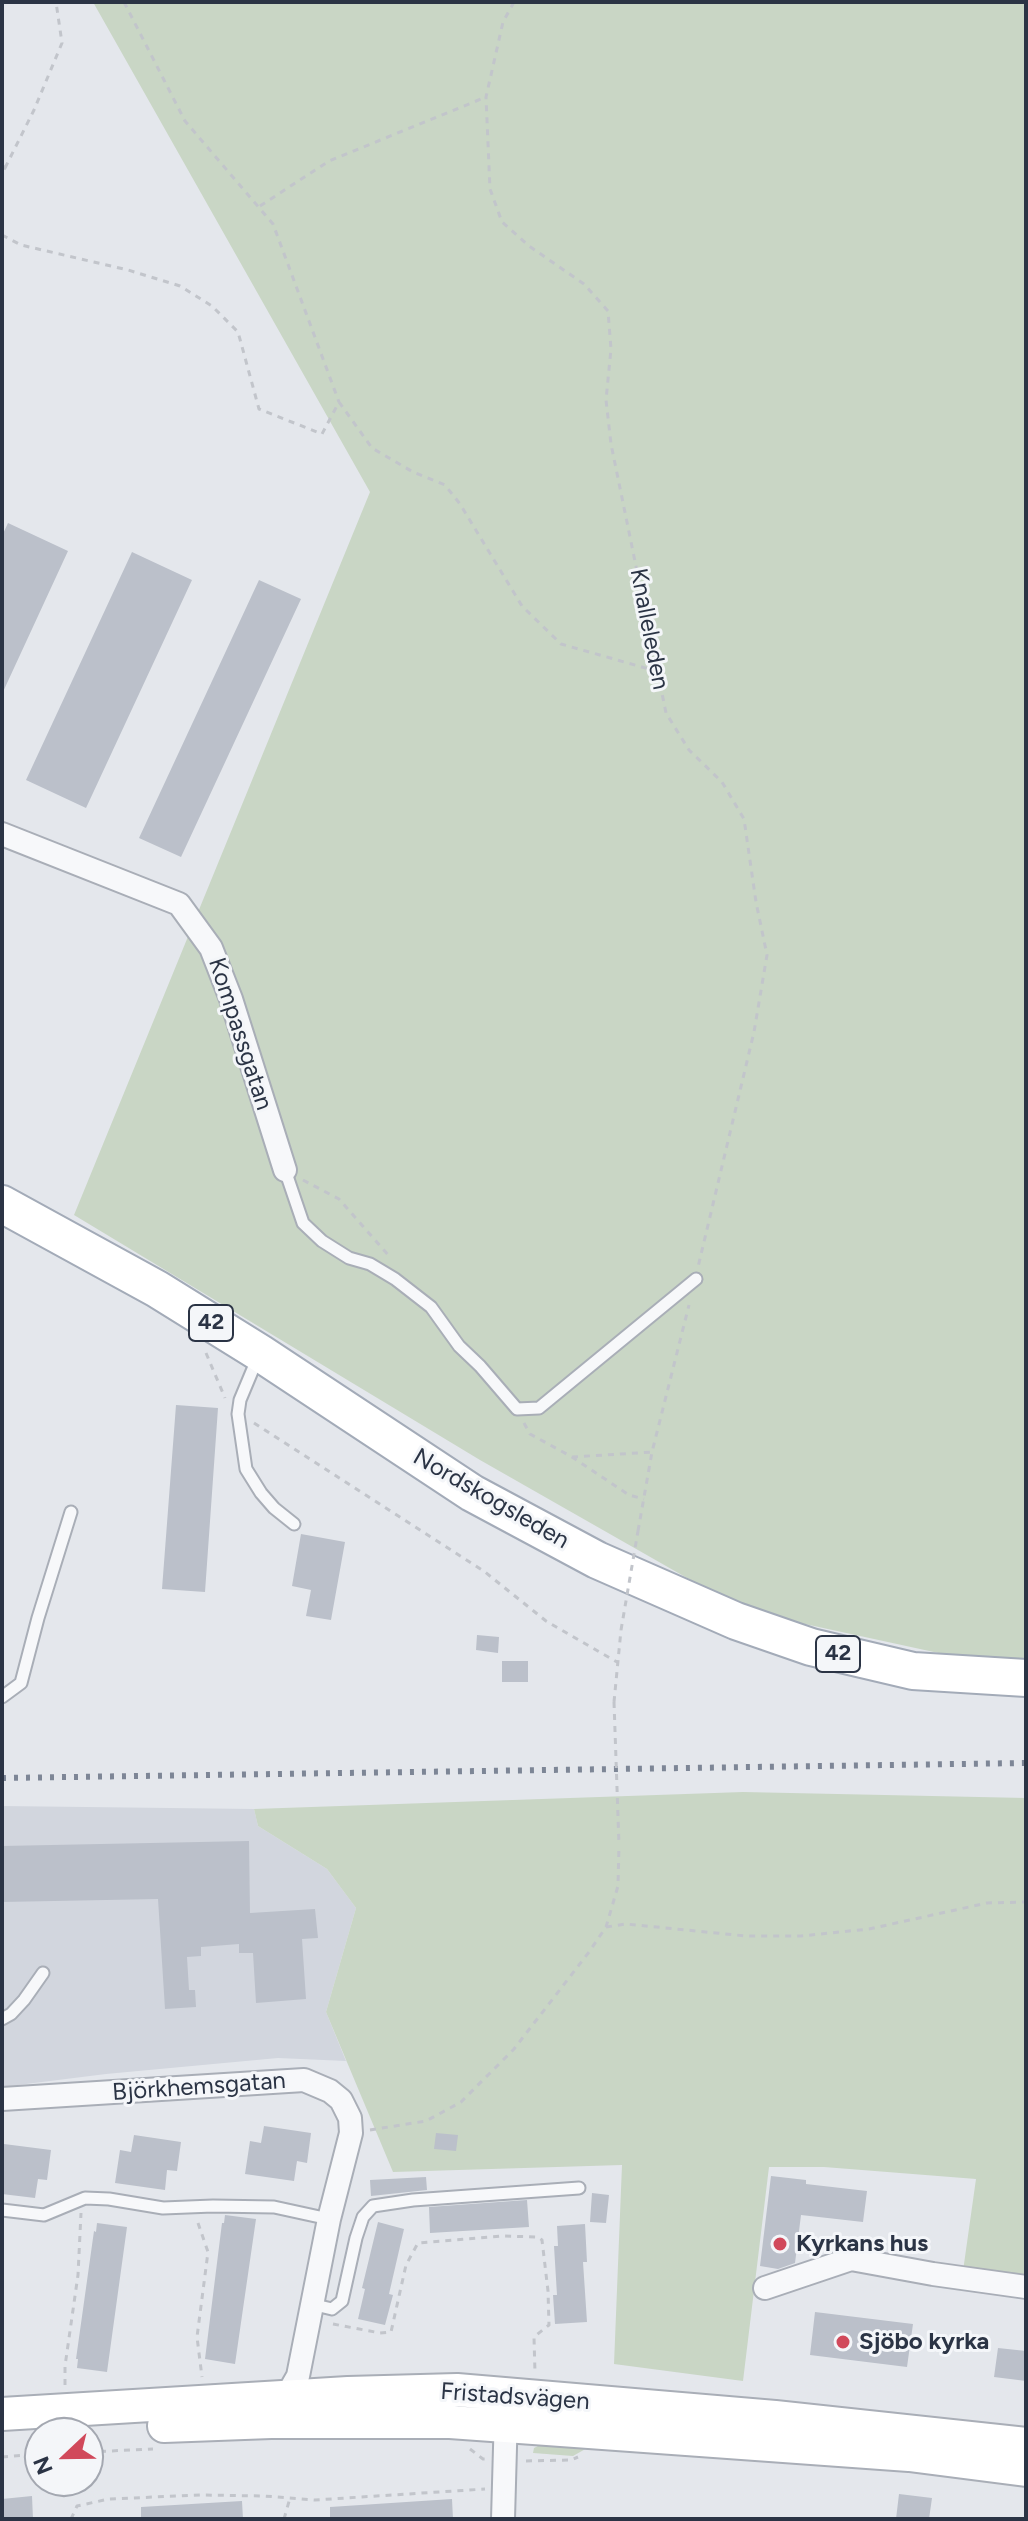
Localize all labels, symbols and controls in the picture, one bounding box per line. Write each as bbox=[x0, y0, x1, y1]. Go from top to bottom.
street label: Knalleleden bbox=[623, 566, 675, 692]
street label: Kompassgatan bbox=[202, 954, 278, 1114]
road number: 42 bbox=[189, 1305, 233, 1341]
street label: Nordskogsleden bbox=[408, 1443, 574, 1555]
road number: 42 bbox=[816, 1636, 860, 1672]
street label: Björkhemsgatan bbox=[111, 2067, 287, 2107]
place label: Kyrkans hus bbox=[796, 2230, 928, 2258]
marker: Kyrkans hus bbox=[771, 2235, 789, 2253]
place label: Sjöbo kyrka bbox=[859, 2328, 989, 2356]
marker: Sjöbo kyrka bbox=[834, 2333, 852, 2351]
street label: Fristadsvägen bbox=[439, 2377, 591, 2417]
north arrow bbox=[24, 2417, 104, 2497]
text: N bbox=[27, 2452, 59, 2478]

